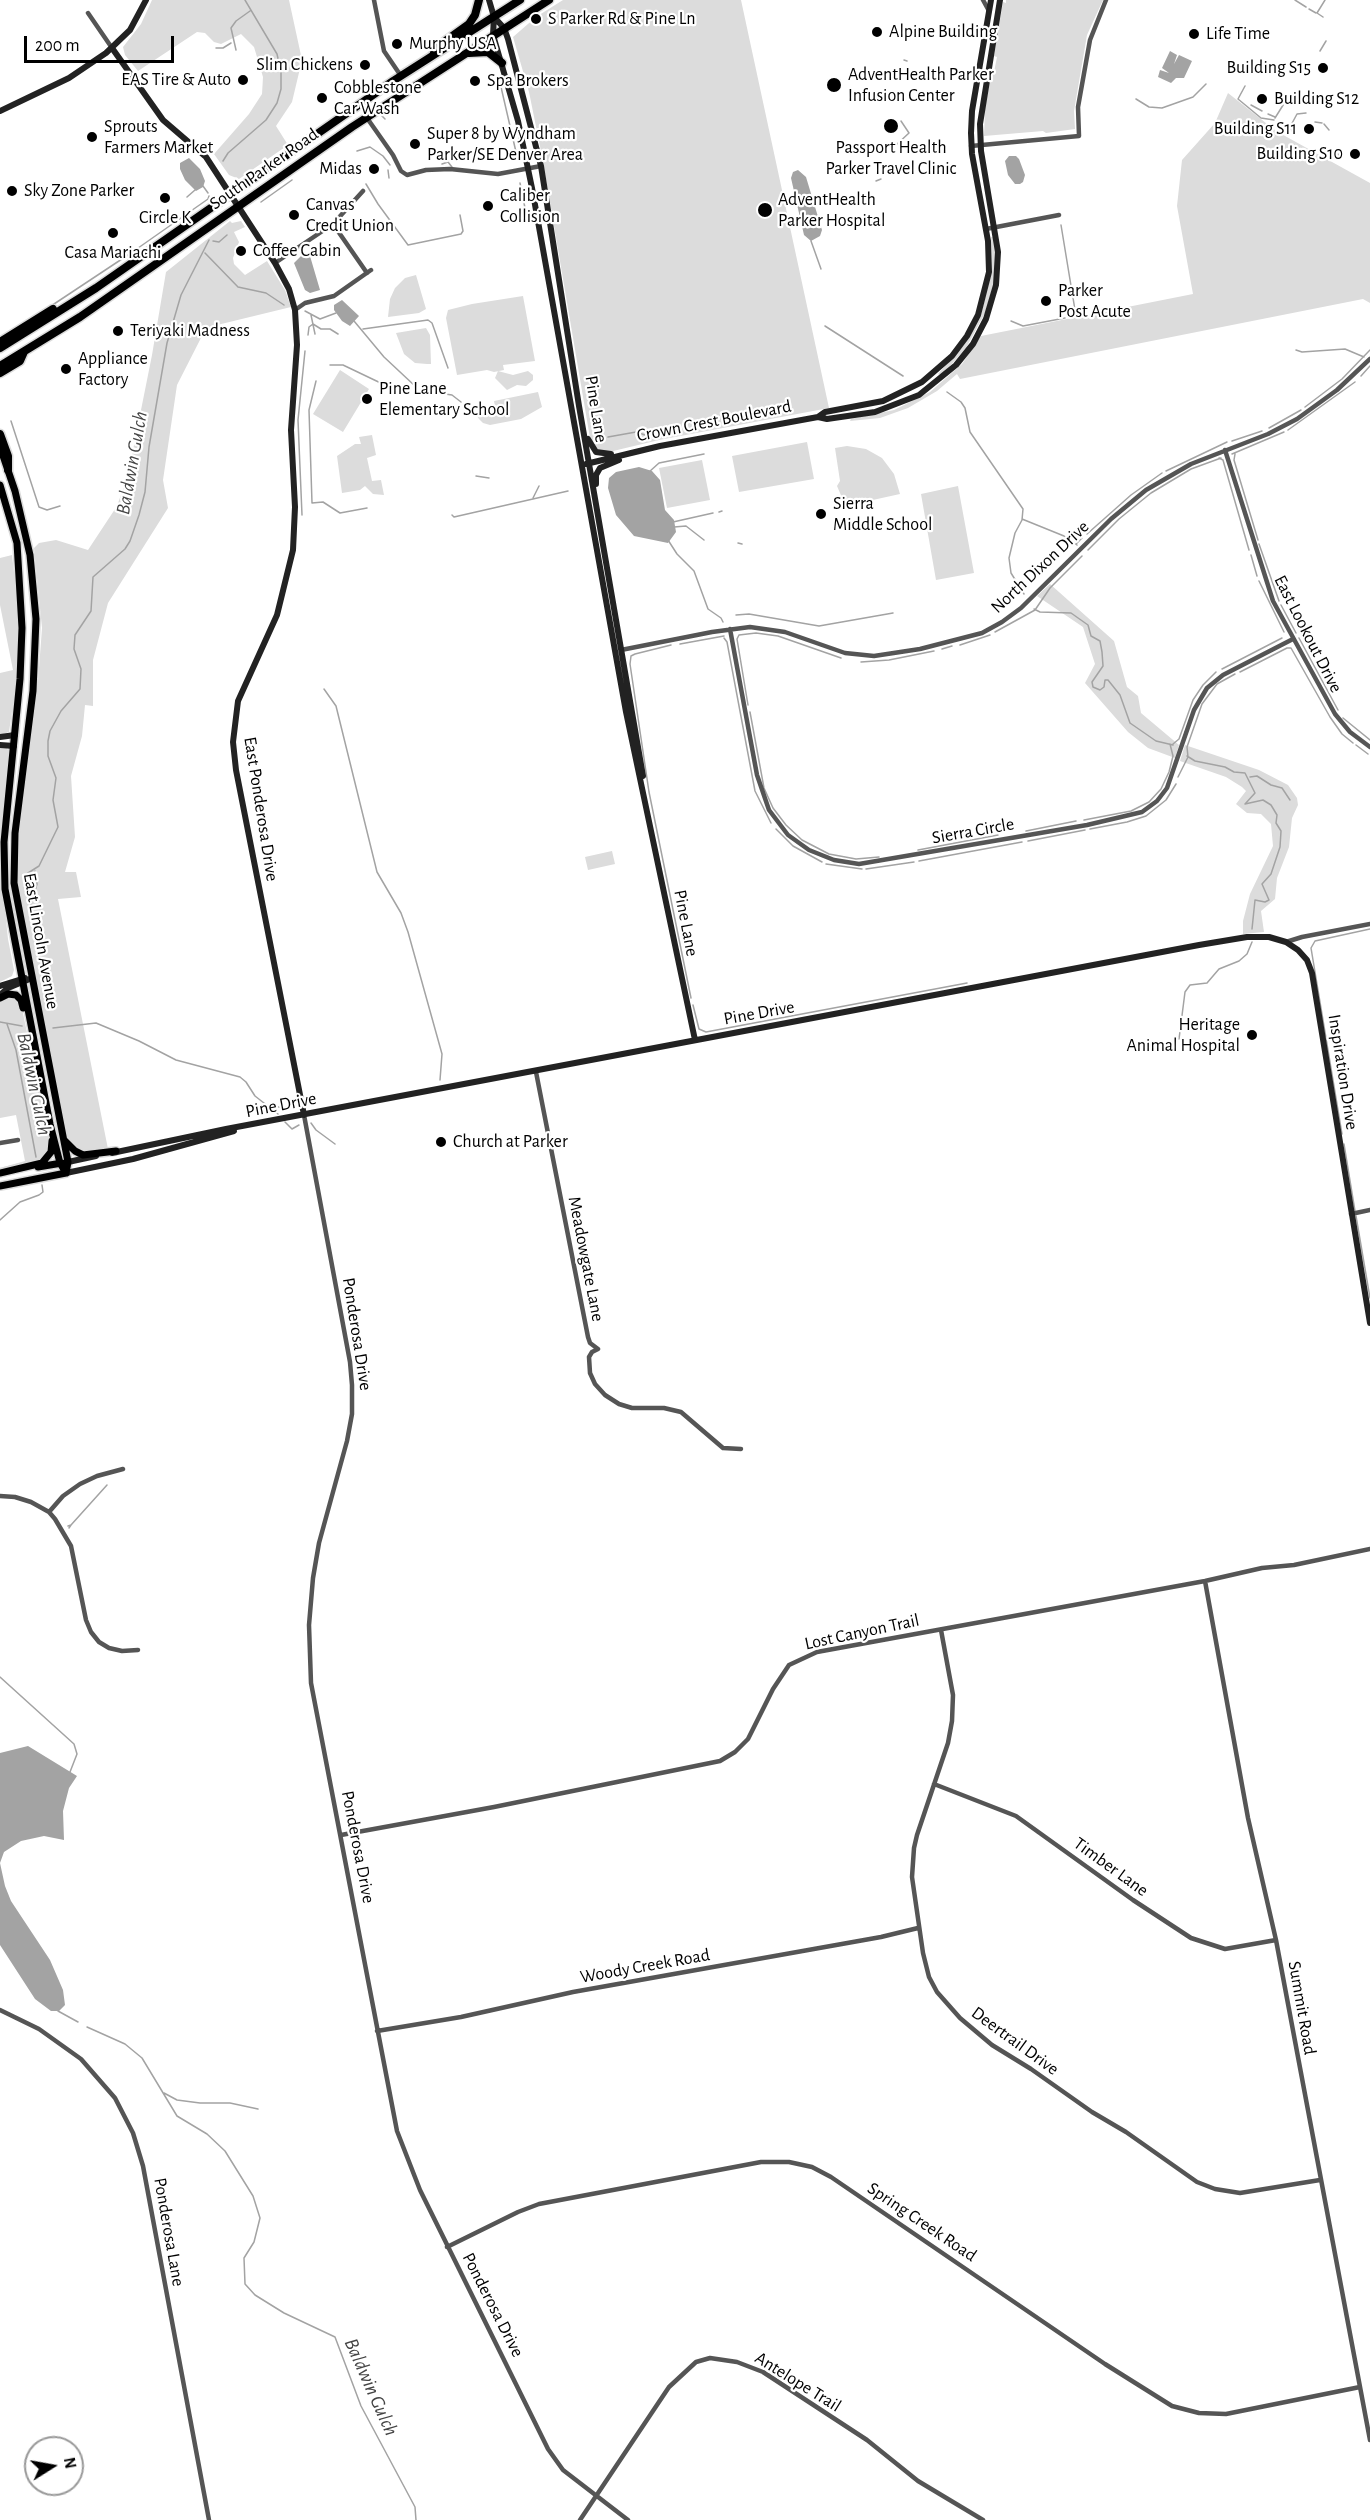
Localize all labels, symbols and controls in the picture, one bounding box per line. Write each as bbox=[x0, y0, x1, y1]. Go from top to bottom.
place label: S Parker Rd & Pine Ln bbox=[548, 8, 695, 30]
marker: S Parker Rd & Pine Ln bbox=[529, 12, 543, 26]
place label: Alpine Building bbox=[889, 21, 997, 43]
place label: Life Time bbox=[1206, 23, 1270, 45]
scale bar bbox=[27, 24, 177, 62]
marker: Alpine Building bbox=[870, 25, 884, 39]
marker: Life Time bbox=[1187, 27, 1201, 41]
place label: Murphy USA bbox=[409, 33, 497, 55]
text: 200 m bbox=[35, 37, 80, 55]
marker: Murphy USA bbox=[390, 37, 404, 51]
place label: Slim Chickens bbox=[256, 54, 353, 76]
place label: Building S15 bbox=[1226, 57, 1311, 79]
marker: Slim Chickens bbox=[358, 58, 372, 72]
marker: Building S15 bbox=[1316, 61, 1330, 75]
place label: AdventHealth Parker Infusion Center bbox=[848, 64, 994, 106]
place label: EAS Tire & Auto bbox=[121, 69, 231, 91]
place label: Spa Brokers bbox=[487, 70, 569, 92]
marker: EAS Tire & Auto bbox=[236, 73, 250, 87]
marker: Spa Brokers bbox=[468, 74, 482, 88]
marker: AdventHealth Parker Infusion Center bbox=[825, 76, 843, 94]
place label: Cobblestone Car Wash bbox=[334, 77, 421, 119]
place label: Building S12 bbox=[1274, 88, 1359, 110]
marker: Cobblestone Car Wash bbox=[315, 91, 329, 105]
marker: Building S12 bbox=[1255, 92, 1269, 106]
place label: Sprouts Farmers Market bbox=[104, 116, 213, 158]
marker: Passport Health Parker Travel Clinic bbox=[882, 117, 900, 135]
place label: Building S11 bbox=[1214, 118, 1297, 140]
marker: Building S11 bbox=[1302, 122, 1316, 136]
street label: South Parker Road bbox=[205, 123, 323, 215]
place label: Super 8 by Wyndham Parker/SE Denver Area bbox=[427, 123, 583, 166]
marker: Sprouts Farmers Market bbox=[85, 130, 99, 144]
marker: Super 8 by Wyndham Parker/SE Denver Area bbox=[408, 137, 422, 151]
place label: Passport Health Parker Travel Clinic bbox=[825, 137, 957, 180]
place label: Building S10 bbox=[1256, 143, 1343, 165]
marker: Building S10 bbox=[1348, 147, 1362, 161]
place label: Midas bbox=[319, 158, 362, 180]
marker: Midas bbox=[367, 162, 381, 176]
place label: Sky Zone Parker bbox=[24, 180, 134, 202]
marker: Sky Zone Parker bbox=[5, 184, 19, 198]
place label: Caliber Collision bbox=[500, 185, 560, 228]
place label: AdventHealth Parker Hospital bbox=[778, 189, 885, 232]
marker: Circle K bbox=[158, 191, 172, 205]
place label: Canvas Credit Union bbox=[306, 194, 394, 236]
marker: Caliber Collision bbox=[481, 199, 495, 213]
marker: AdventHealth Parker Hospital bbox=[756, 201, 774, 219]
place label: Circle K bbox=[139, 207, 191, 229]
marker: Canvas Credit Union bbox=[287, 208, 301, 222]
marker: Casa Mariachi bbox=[106, 226, 120, 240]
place label: Coffee Cabin bbox=[253, 240, 341, 262]
place label: Casa Mariachi bbox=[65, 242, 161, 264]
marker: Coffee Cabin bbox=[234, 244, 248, 258]
place label: Parker Post Acute bbox=[1058, 280, 1131, 322]
marker: Parker Post Acute bbox=[1039, 294, 1053, 308]
place label: Teriyaki Madness bbox=[130, 320, 250, 342]
marker: Teriyaki Madness bbox=[111, 324, 125, 338]
place label: Appliance Factory bbox=[78, 348, 148, 391]
marker: Appliance Factory bbox=[59, 362, 73, 376]
street label: Pine Lane bbox=[580, 374, 612, 444]
place label: Pine Lane Elementary School bbox=[379, 378, 509, 420]
marker: Pine Lane Elementary School bbox=[360, 392, 374, 406]
street label: Crown Crest Boulevard bbox=[635, 395, 793, 447]
water label: Baldwin Gulch bbox=[111, 410, 153, 516]
place label: Sierra Middle School bbox=[833, 493, 932, 536]
marker: Sierra Middle School bbox=[814, 507, 828, 521]
street label: North Dixon Drive bbox=[986, 516, 1094, 618]
street label: East Lookout Drive bbox=[1269, 572, 1347, 696]
street label: East Ponderosa Drive bbox=[239, 735, 283, 883]
street label: Sierra Circle bbox=[930, 813, 1016, 849]
street label: East Lincoln Avenue bbox=[18, 871, 64, 1011]
street label: Pine Lane bbox=[669, 888, 703, 958]
street label: Pine Drive bbox=[722, 996, 796, 1030]
street label: Inspiration Drive bbox=[1323, 1013, 1363, 1131]
place label: Heritage Animal Hospital bbox=[1127, 1014, 1240, 1056]
marker: Heritage Animal Hospital bbox=[1245, 1028, 1259, 1042]
water label: Baldwin Gulch bbox=[11, 1030, 57, 1138]
street label: Pine Drive bbox=[244, 1088, 318, 1122]
place label: Church at Parker bbox=[453, 1131, 568, 1153]
marker: Church at Parker bbox=[434, 1135, 448, 1149]
street label: Meadowgate Lane bbox=[563, 1195, 609, 1323]
street label: Ponderosa Drive bbox=[337, 1276, 377, 1392]
street label: Lost Canyon Trail bbox=[803, 1609, 921, 1655]
street label: Ponderosa Drive bbox=[337, 1789, 379, 1905]
street label: Timber Lane bbox=[1069, 1833, 1153, 1901]
street label: Woody Creek Road bbox=[578, 1944, 712, 1988]
street label: Summit Road bbox=[1283, 1959, 1321, 2057]
street label: Deertrail Drive bbox=[967, 2002, 1063, 2080]
street label: Ponderosa Lane bbox=[149, 2176, 189, 2288]
street label: Spring Creek Road bbox=[863, 2178, 981, 2266]
street label: Ponderosa Drive bbox=[457, 2249, 529, 2361]
water label: Baldwin Gulch bbox=[339, 2334, 403, 2440]
street label: Antelope Trail bbox=[751, 2347, 845, 2417]
north arrow bbox=[24, 2436, 84, 2496]
text: N bbox=[61, 2456, 79, 2470]

